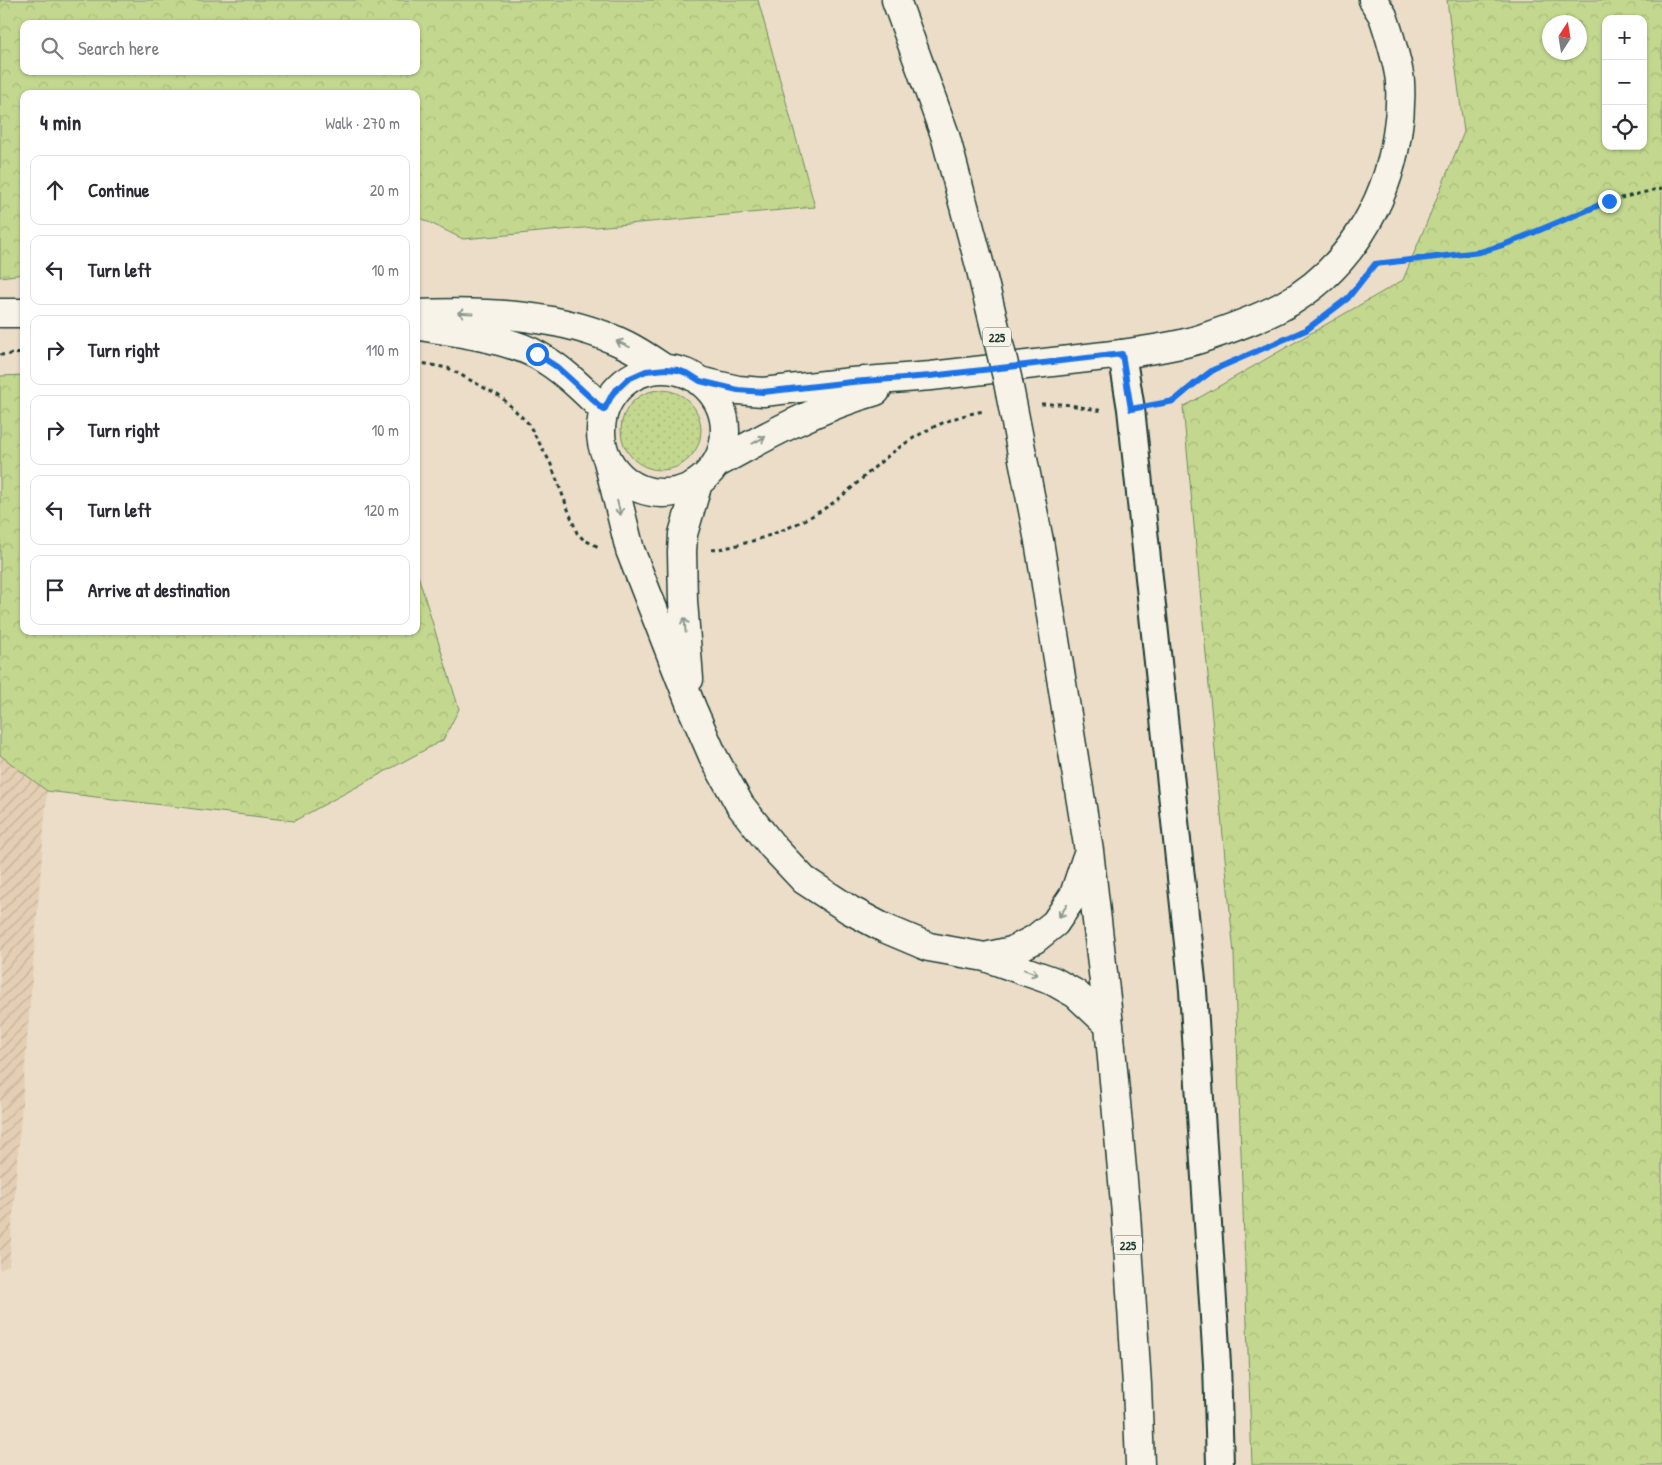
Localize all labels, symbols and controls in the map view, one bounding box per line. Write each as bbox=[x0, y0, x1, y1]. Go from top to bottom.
north arrow bbox=[1542, 15, 1587, 60]
map controls bbox=[1602, 15, 1647, 150]
button: + bbox=[1602, 15, 1647, 60]
search box bbox=[20, 20, 420, 75]
icon: search bbox=[38, 34, 66, 62]
text: Search here bbox=[78, 35, 159, 61]
button: − bbox=[1602, 60, 1647, 105]
button: locate bbox=[1602, 105, 1647, 150]
text: 4 min bbox=[40, 108, 81, 137]
text: Walk · 270 m bbox=[325, 112, 400, 134]
icon: ahead bbox=[41, 176, 69, 204]
text: Continue bbox=[88, 177, 149, 203]
text: 20 m bbox=[370, 179, 399, 201]
route end bbox=[1598, 190, 1621, 213]
icon: left bbox=[41, 256, 69, 284]
text: Turn left bbox=[88, 257, 151, 283]
text: 10 m bbox=[371, 259, 399, 281]
one-way arrow bbox=[457, 308, 473, 317]
road number: 225 bbox=[983, 328, 1011, 347]
icon: right bbox=[41, 336, 69, 364]
text: Turn right bbox=[88, 337, 159, 363]
text: 110 m bbox=[366, 339, 399, 361]
one-way arrow bbox=[616, 339, 631, 349]
route start bbox=[526, 343, 549, 366]
icon: right bbox=[41, 416, 69, 444]
text: Turn right bbox=[88, 417, 159, 443]
text: 10 m bbox=[371, 419, 399, 441]
one-way arrow bbox=[752, 435, 767, 445]
icon: left bbox=[41, 496, 69, 524]
text: Turn left bbox=[88, 497, 151, 523]
text: 120 m bbox=[364, 499, 399, 521]
one-way arrow bbox=[615, 499, 625, 515]
icon: arrive bbox=[41, 576, 69, 604]
text: Arrive at destination bbox=[88, 577, 230, 603]
one-way arrow bbox=[680, 617, 690, 633]
one-way arrow bbox=[1057, 904, 1067, 918]
one-way arrow bbox=[1024, 969, 1039, 978]
road number: 225 bbox=[1114, 1236, 1142, 1254]

